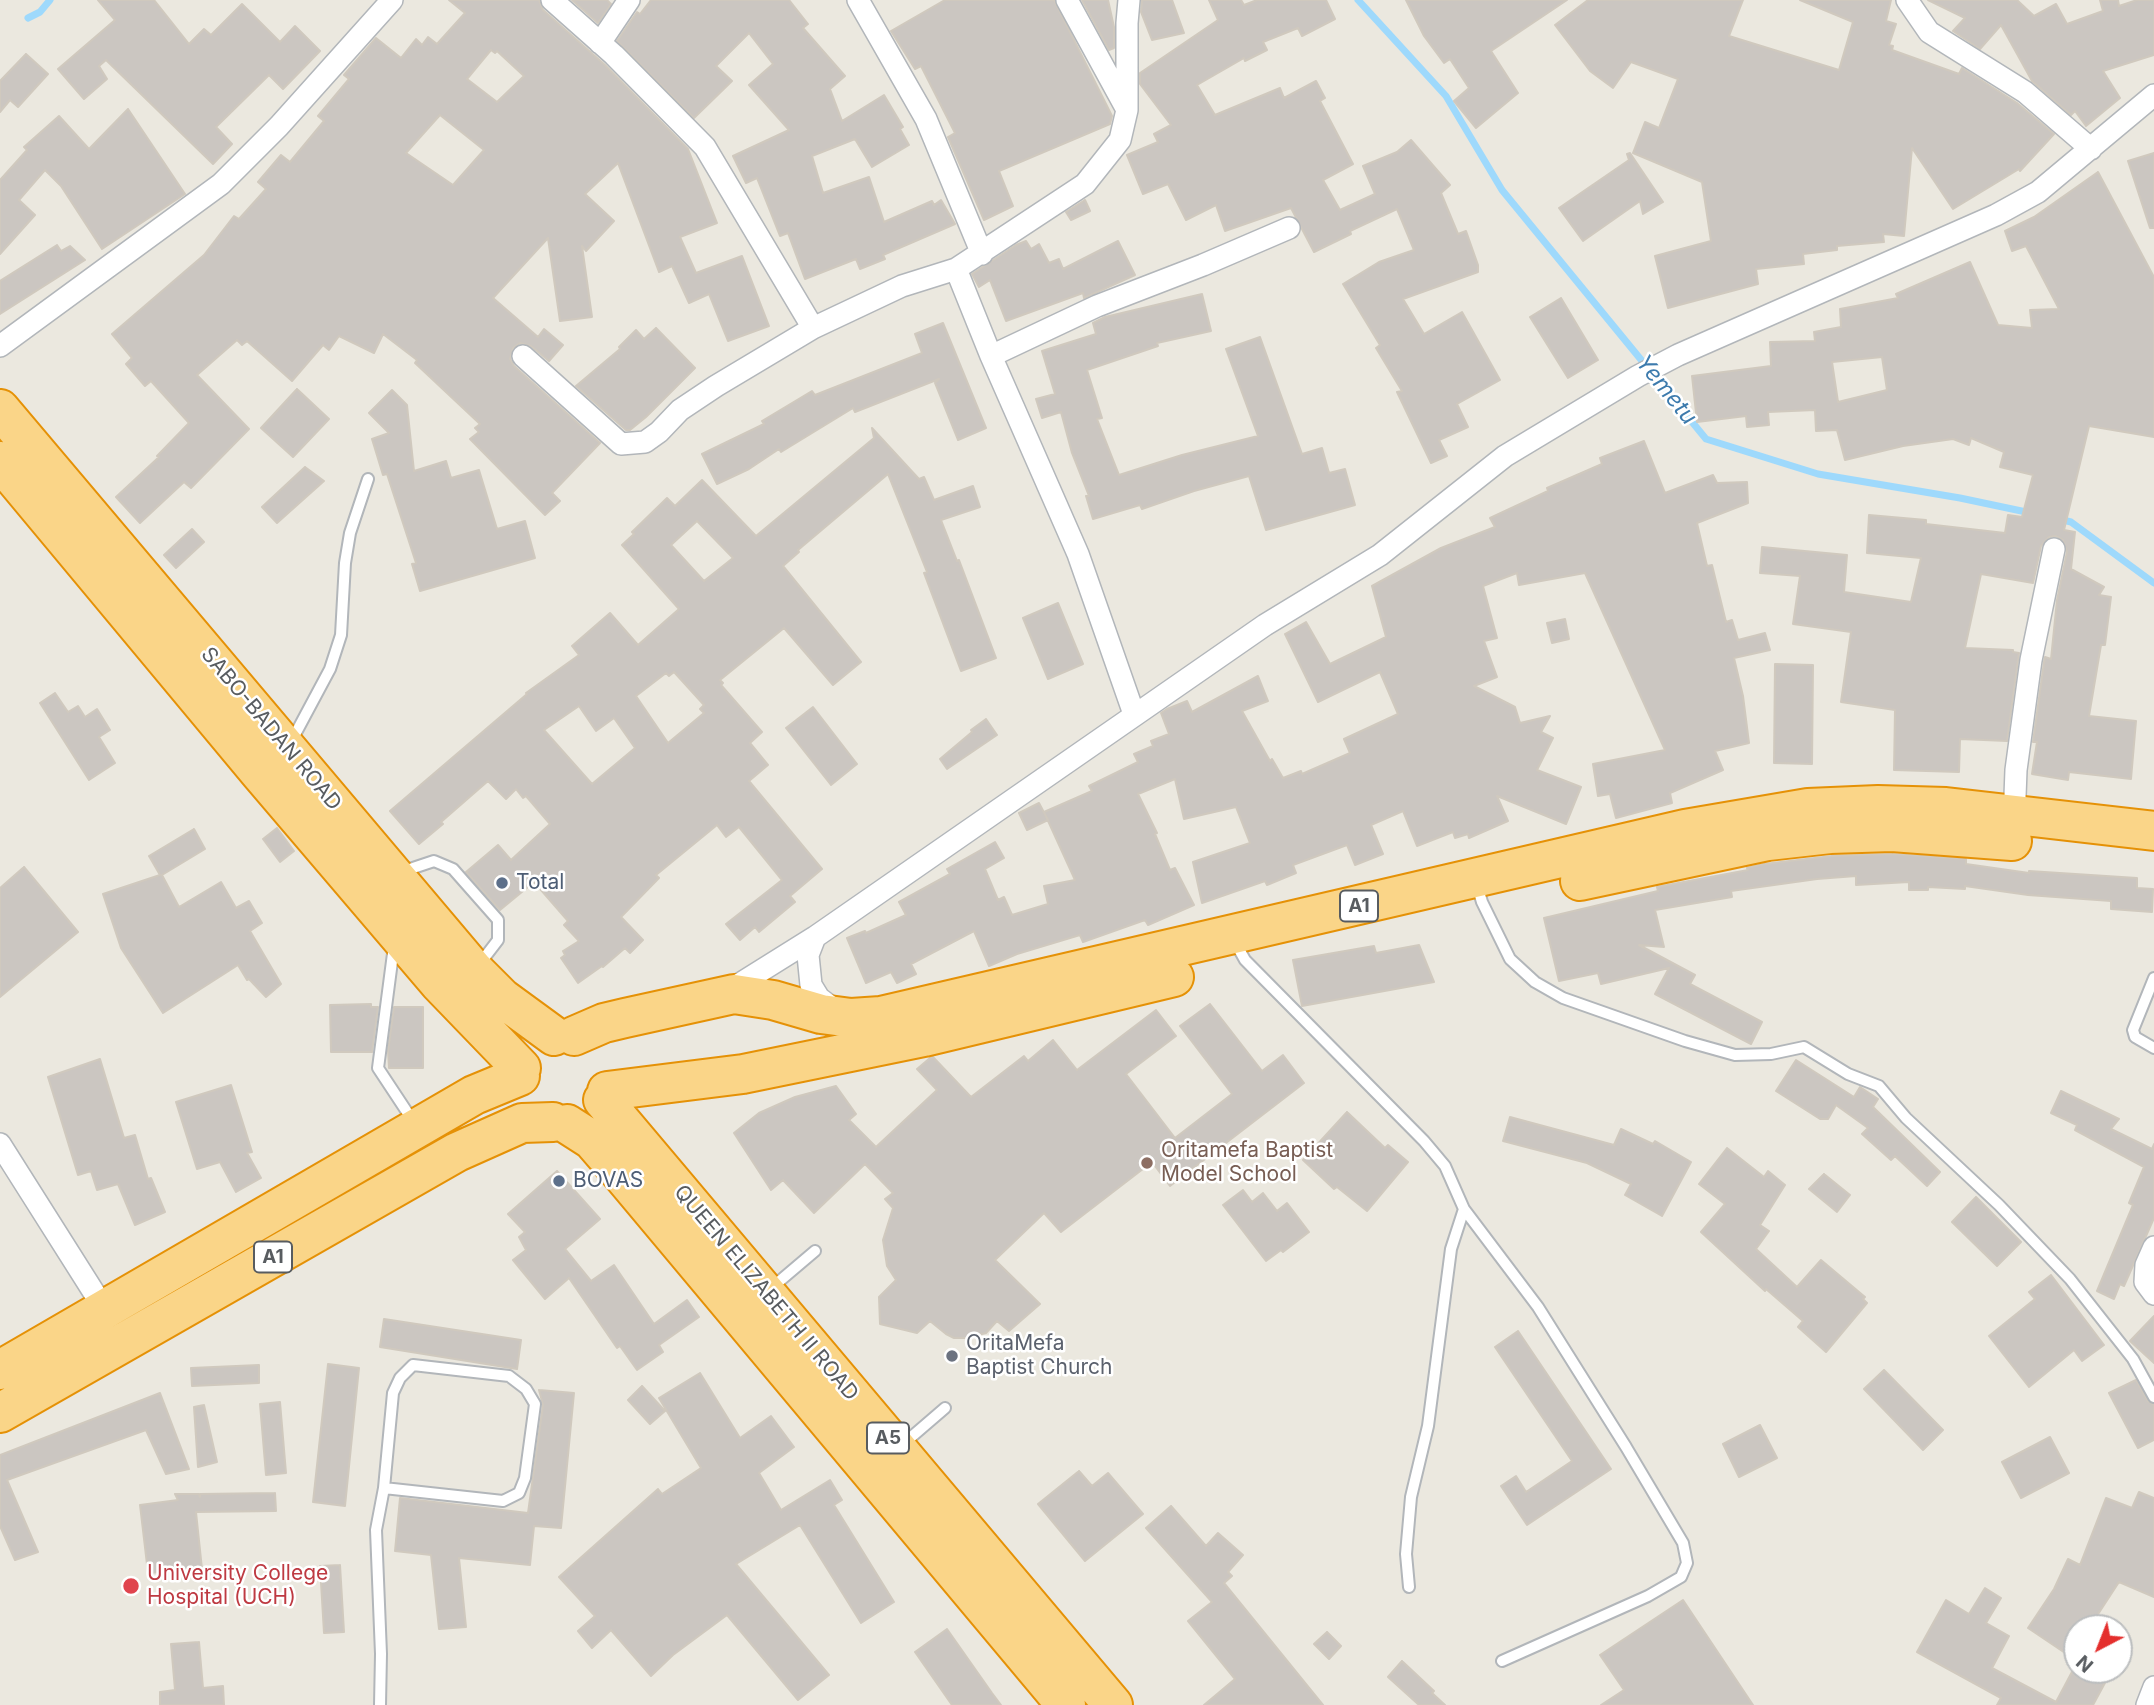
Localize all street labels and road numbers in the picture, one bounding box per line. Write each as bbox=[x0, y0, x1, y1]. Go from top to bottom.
street label: SABO-BADAN ROAD bbox=[196, 642, 346, 816]
road number: A1 bbox=[1340, 890, 1378, 922]
street label: QUEEN ELIZABETH II ROAD bbox=[668, 1180, 864, 1406]
road number: A1 bbox=[254, 1242, 292, 1273]
road number: A5 bbox=[867, 1422, 909, 1454]

